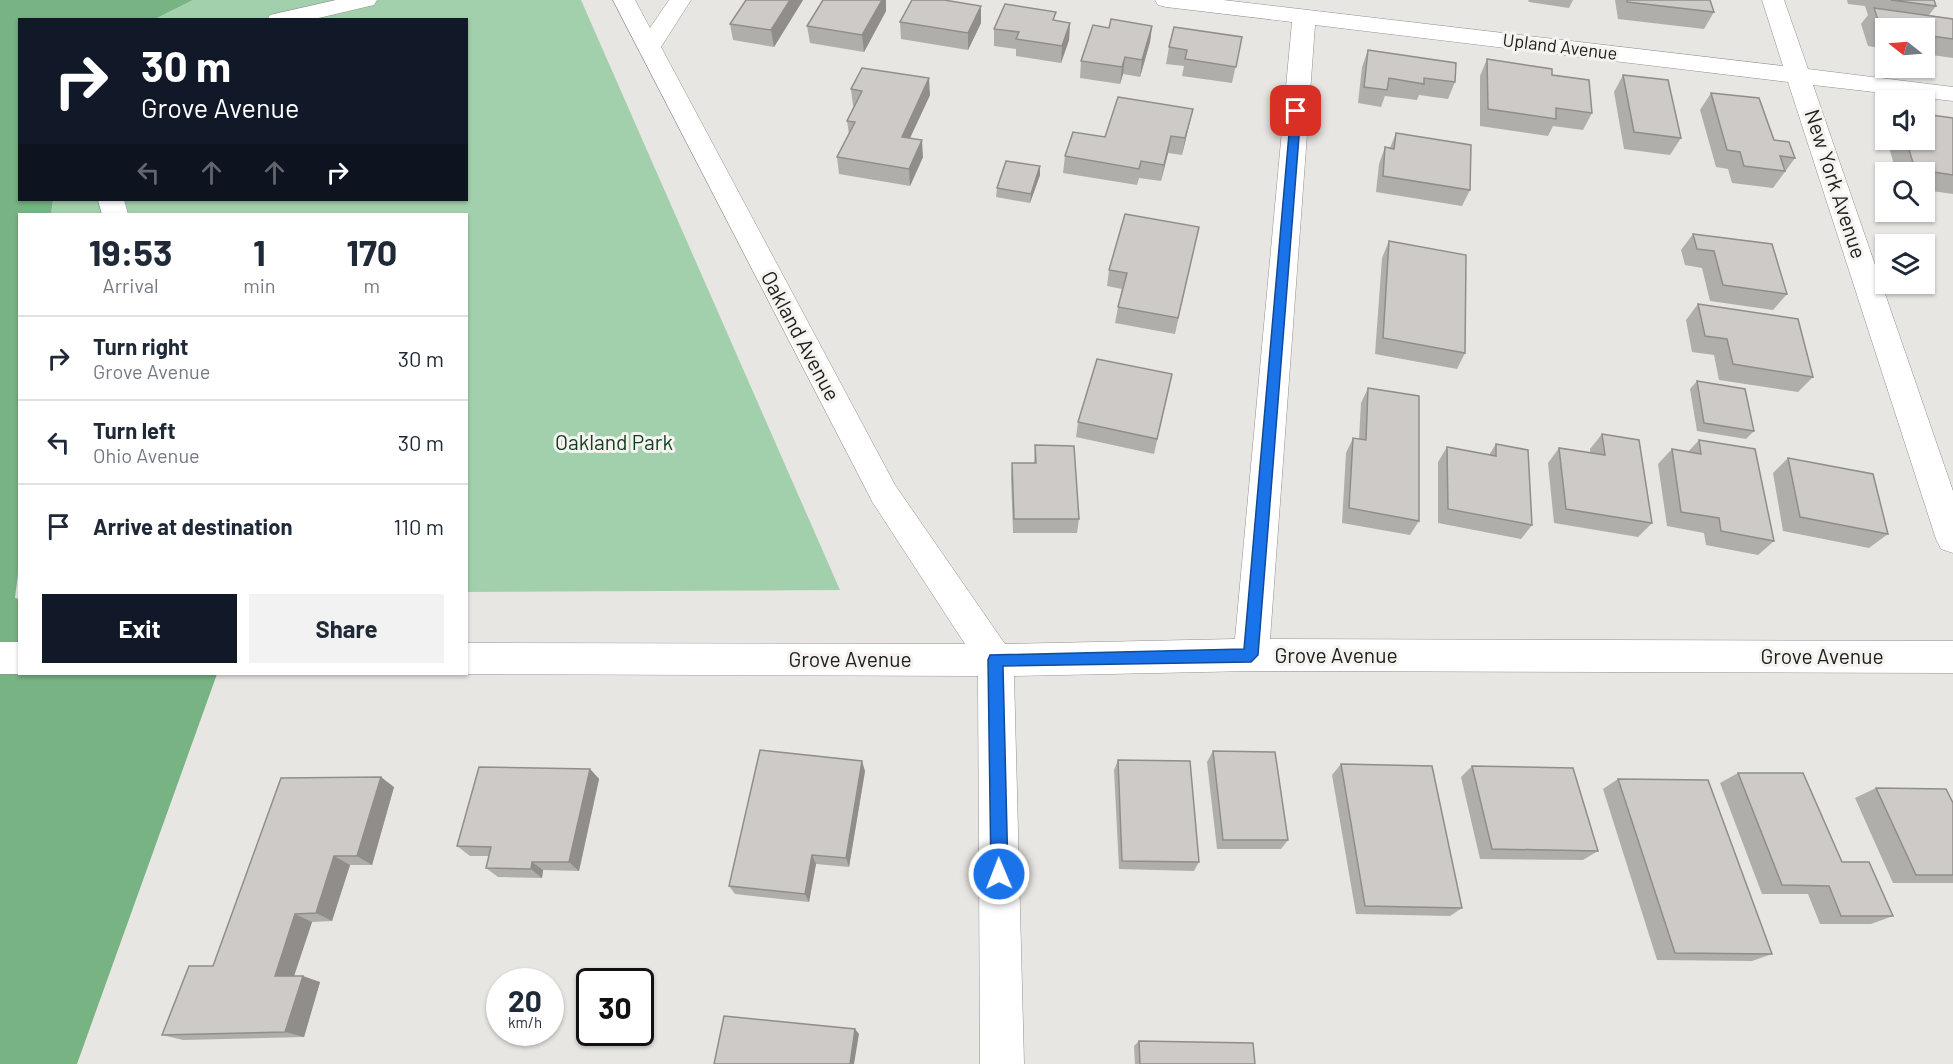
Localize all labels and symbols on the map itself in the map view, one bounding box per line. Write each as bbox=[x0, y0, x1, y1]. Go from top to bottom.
north arrow bbox=[1875, 18, 1935, 78]
street label: Upland Avenue bbox=[1502, 28, 1619, 64]
pin bbox=[1270, 85, 1321, 136]
street label: New York Avenue bbox=[1800, 106, 1872, 261]
street label: Oakland Avenue bbox=[757, 266, 846, 404]
park label: Oakland Park bbox=[555, 429, 673, 454]
street label: Grove Avenue bbox=[1274, 642, 1398, 667]
street label: Grove Avenue bbox=[1760, 643, 1884, 668]
street label: Grove Avenue bbox=[788, 646, 912, 671]
position arrow bbox=[967, 842, 1031, 906]
speed limit sign: 30 bbox=[576, 968, 654, 1046]

